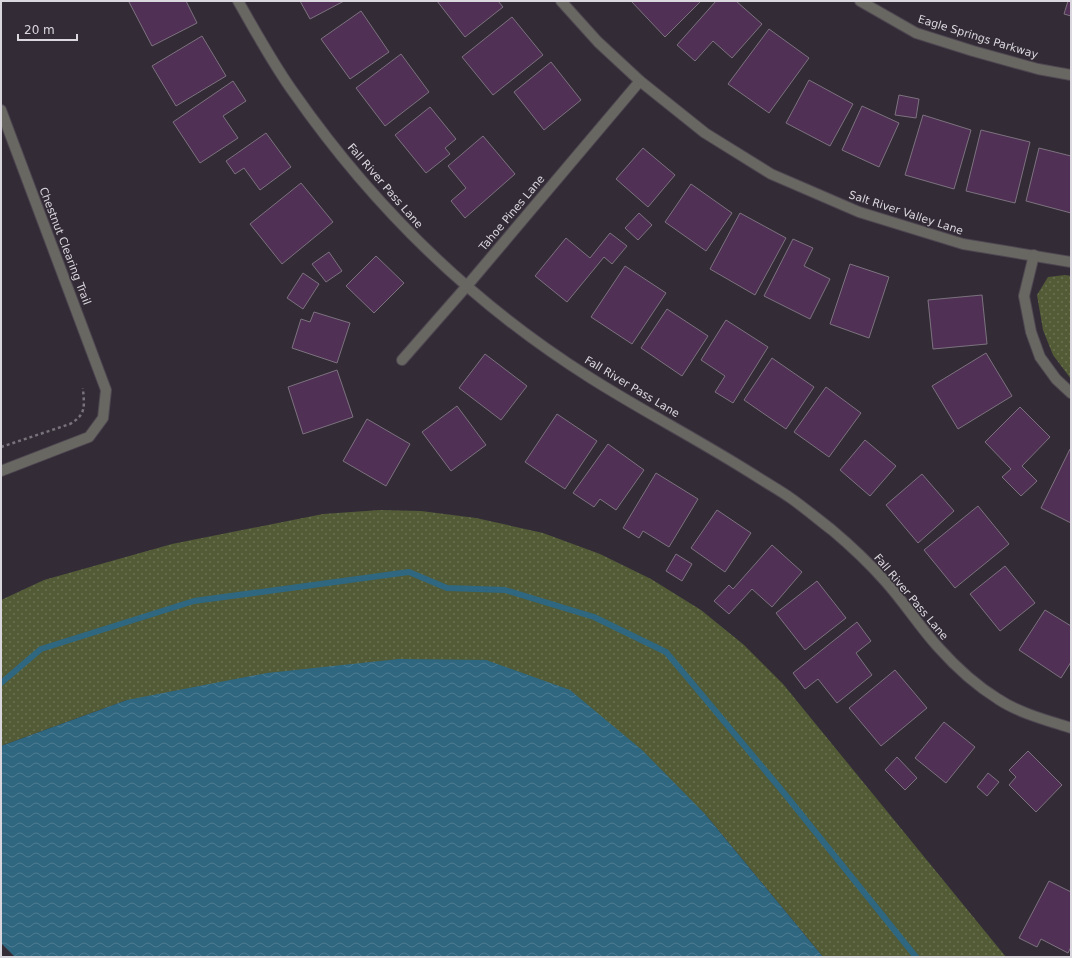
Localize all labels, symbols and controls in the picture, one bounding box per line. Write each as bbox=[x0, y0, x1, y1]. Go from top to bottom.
street label: Eagle Springs Parkway bbox=[916, 13, 1040, 62]
scale bar bbox=[18, 16, 77, 42]
text: 20 m bbox=[24, 23, 55, 37]
street label: Fall River Pass Lane bbox=[345, 141, 426, 231]
street label: Tahoe Pines Lane bbox=[476, 172, 548, 254]
street label: Chestnut Clearing Trail bbox=[37, 185, 93, 307]
street label: Salt River Valley Lane bbox=[847, 188, 965, 238]
street label: Fall River Pass Lane bbox=[582, 354, 682, 421]
street label: Fall River Pass Lane bbox=[871, 551, 951, 643]

